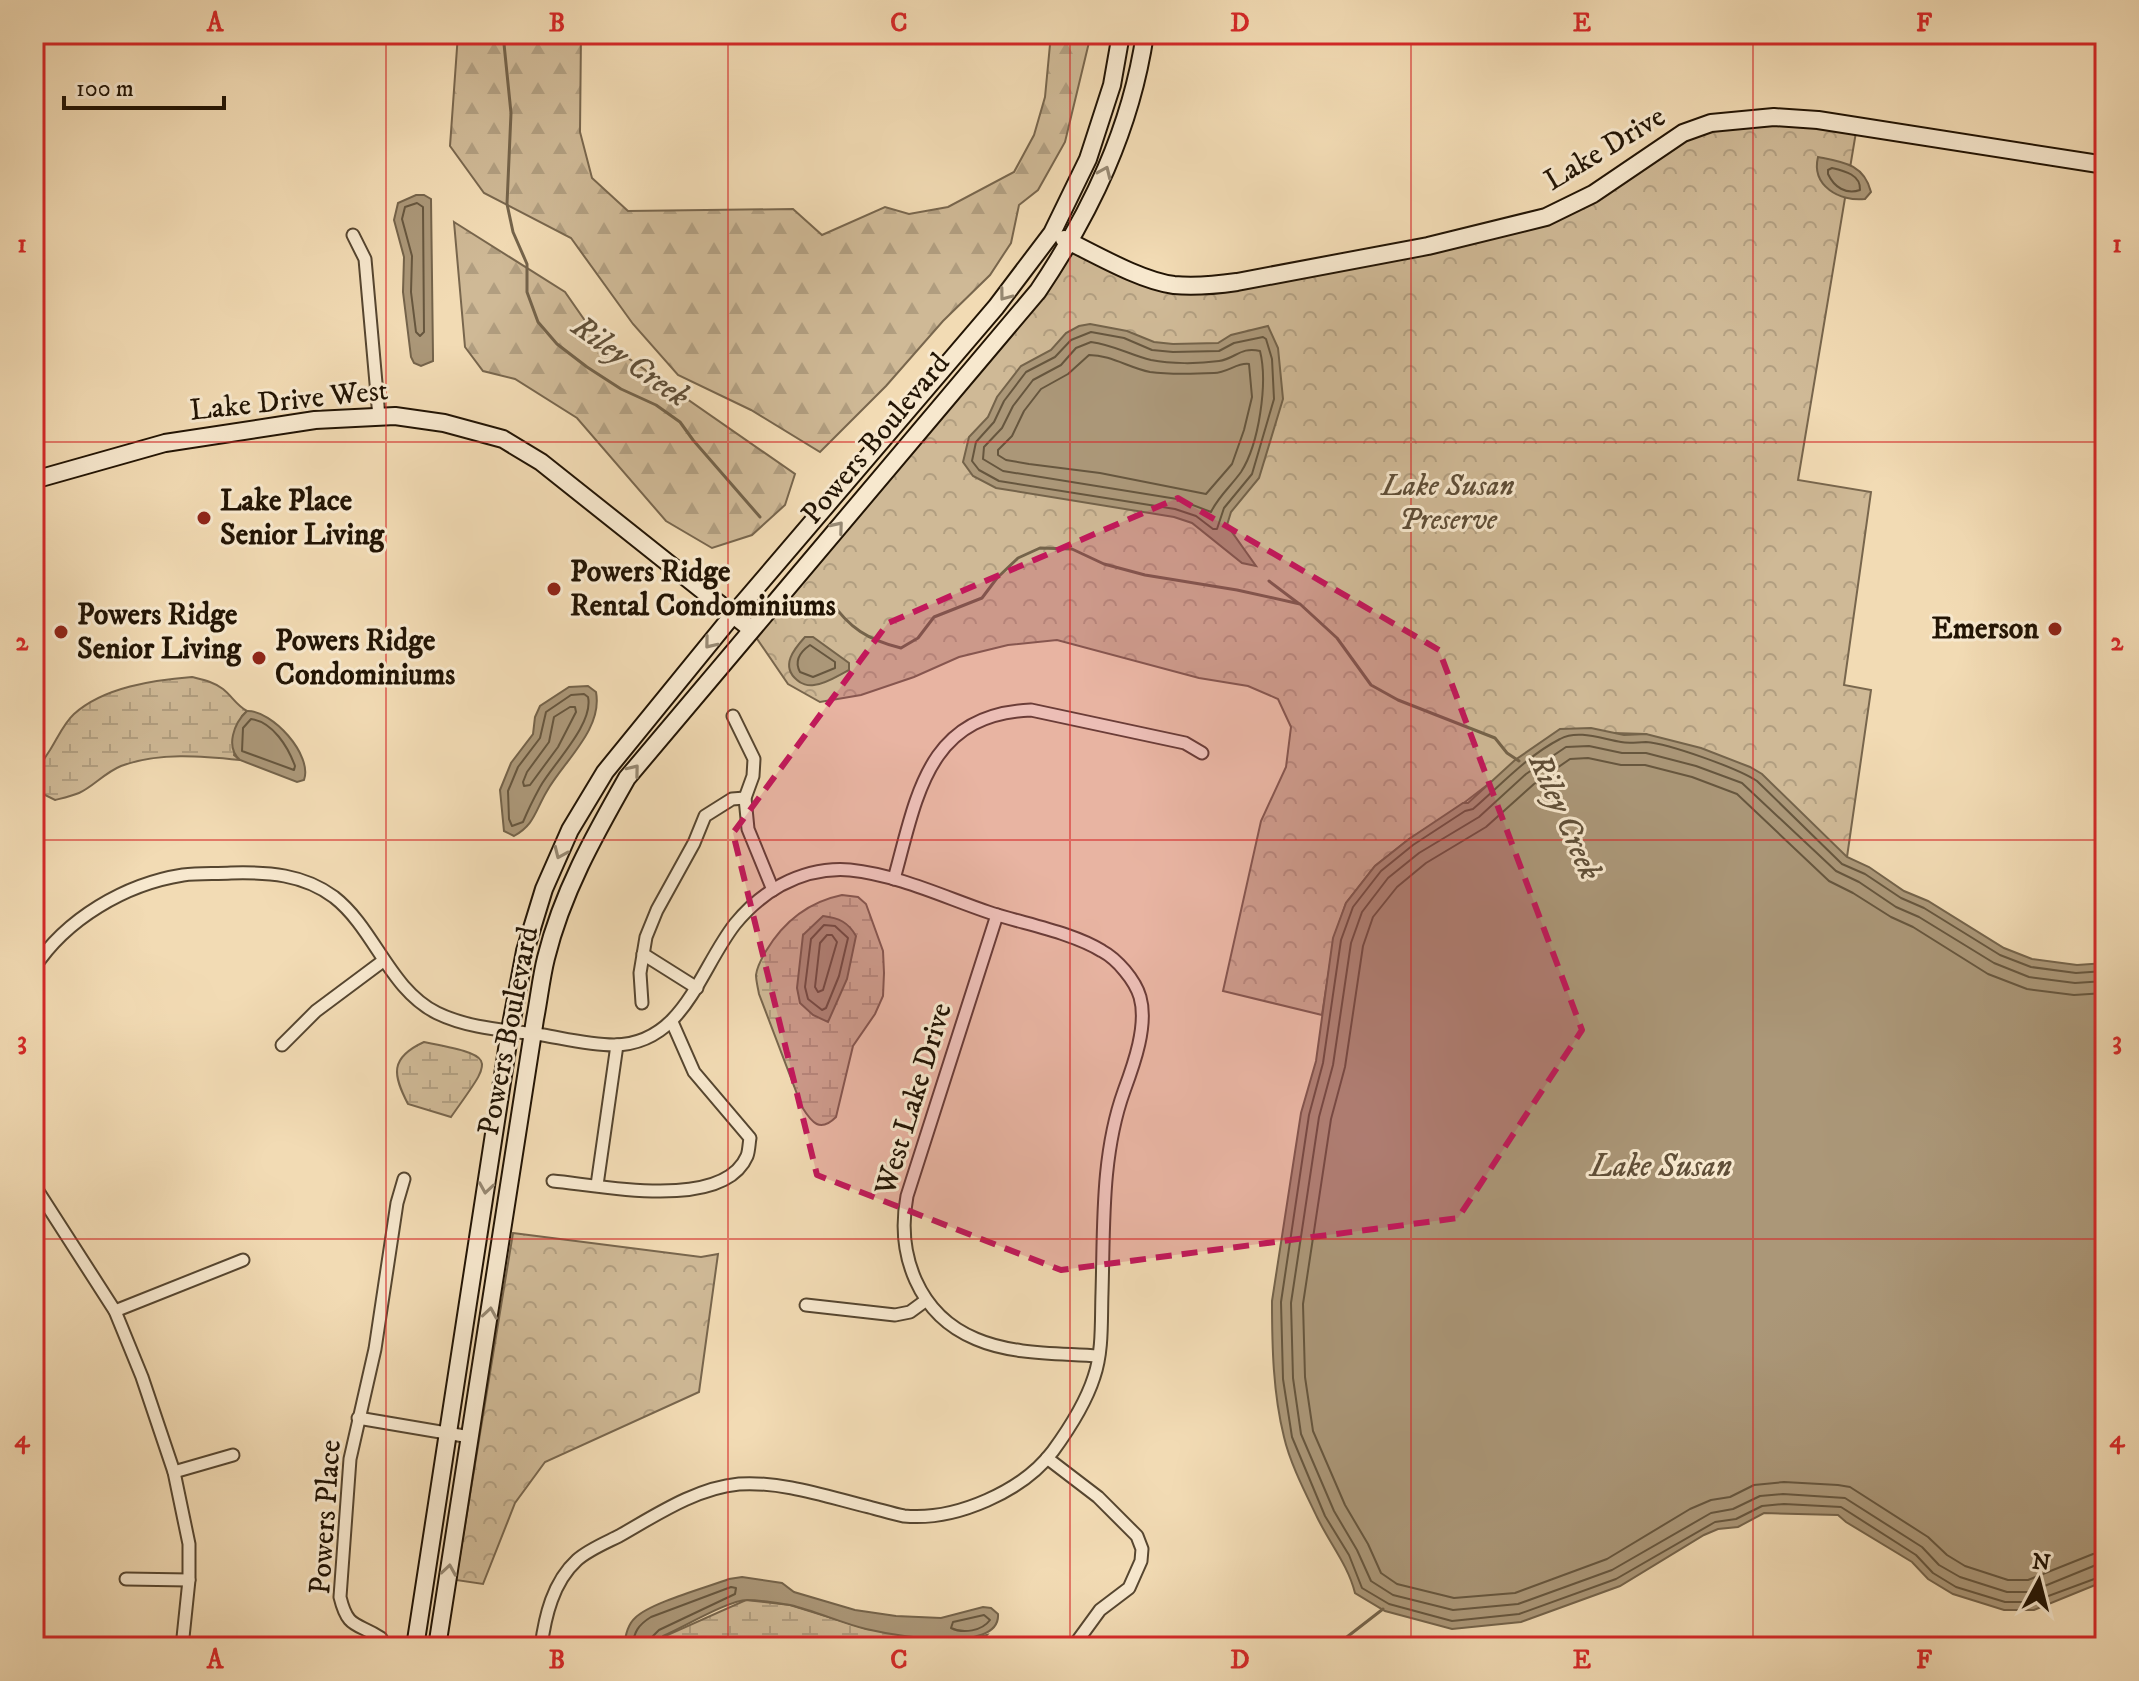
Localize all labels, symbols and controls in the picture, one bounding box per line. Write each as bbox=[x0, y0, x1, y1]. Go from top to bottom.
text: A bbox=[206, 7, 225, 40]
text: B bbox=[549, 7, 565, 40]
text: C bbox=[890, 7, 908, 40]
text: D bbox=[1230, 7, 1250, 40]
text: E bbox=[1573, 7, 1591, 40]
text: F bbox=[1916, 7, 1933, 40]
scale bar bbox=[64, 60, 224, 110]
text: 100 m bbox=[76, 74, 134, 104]
street label: Lake Drive bbox=[1538, 98, 1672, 200]
one-way arrow bbox=[1096, 166, 1112, 180]
text: 1 bbox=[17, 228, 27, 261]
text: 1 bbox=[2112, 228, 2122, 261]
one-way arrow bbox=[1001, 286, 1015, 301]
water label: Riley Creek bbox=[563, 306, 697, 417]
street label: Powers Boulevard bbox=[794, 346, 958, 532]
street label: Lake Drive West bbox=[188, 372, 390, 430]
park label: Lake Susan Preserve bbox=[1379, 468, 1515, 539]
place label: Lake Place Senior Living bbox=[220, 483, 386, 554]
marker: Lake Place Senior Living bbox=[195, 509, 213, 527]
one-way arrow bbox=[828, 522, 842, 536]
place label: Powers Ridge Rental Condominiums bbox=[570, 554, 836, 625]
marker: Powers Ridge Rental Condominiums bbox=[545, 580, 563, 598]
place label: Powers Ridge Senior Living bbox=[77, 597, 243, 668]
place label: Emerson bbox=[1931, 611, 2039, 648]
marker: Emerson bbox=[2046, 620, 2064, 638]
marker: Powers Ridge Senior Living bbox=[52, 623, 70, 641]
place label: Powers Ridge Condominiums bbox=[275, 623, 455, 694]
text: 2 bbox=[16, 626, 30, 659]
text: 2 bbox=[2111, 626, 2125, 659]
one-way arrow bbox=[706, 634, 720, 649]
marker: Powers Ridge Condominiums bbox=[250, 649, 268, 667]
water label: Riley Creek bbox=[1518, 747, 1610, 887]
one-way arrow bbox=[624, 765, 639, 779]
one-way arrow bbox=[554, 845, 570, 860]
street label: Powers Boulevard bbox=[471, 923, 547, 1139]
street label: West Lake Drive bbox=[867, 998, 961, 1201]
text: 3 bbox=[17, 1025, 27, 1058]
text: 3 bbox=[2112, 1025, 2122, 1058]
water label: Lake Susan bbox=[1588, 1147, 1732, 1187]
one-way arrow bbox=[478, 1181, 495, 1195]
one-way arrow bbox=[481, 1306, 498, 1320]
text: 4 bbox=[15, 1423, 31, 1456]
text: 4 bbox=[2110, 1423, 2126, 1456]
street label: Powers Place bbox=[302, 1438, 350, 1596]
north arrow bbox=[1999, 1541, 2079, 1621]
text: N bbox=[2031, 1548, 2052, 1577]
one-way arrow bbox=[440, 1563, 457, 1577]
text: A bbox=[206, 1644, 225, 1677]
text: B bbox=[549, 1644, 565, 1677]
text: C bbox=[890, 1644, 908, 1677]
text: D bbox=[1230, 1644, 1250, 1677]
text: E bbox=[1573, 1644, 1591, 1677]
text: F bbox=[1916, 1644, 1933, 1677]

